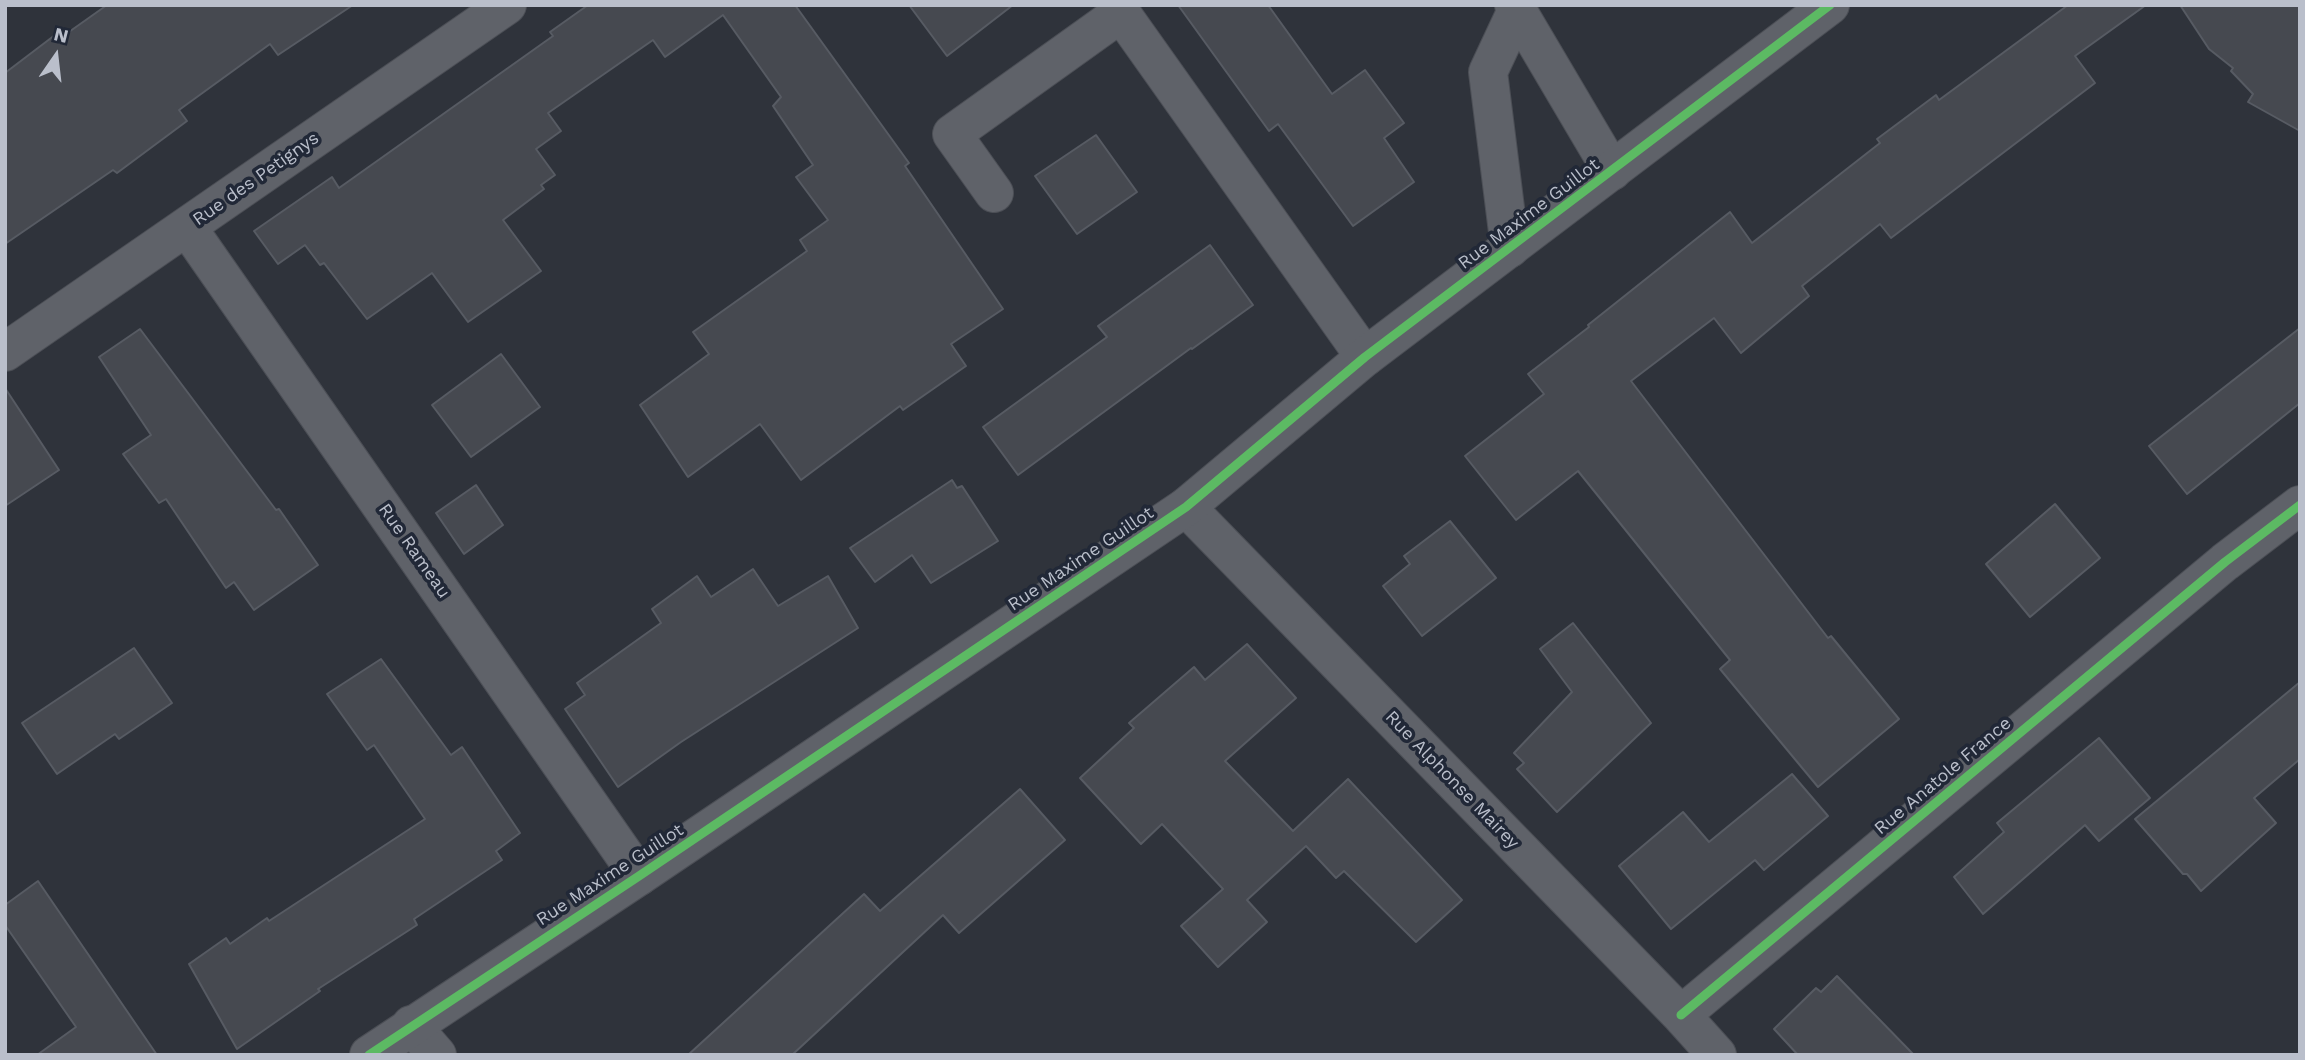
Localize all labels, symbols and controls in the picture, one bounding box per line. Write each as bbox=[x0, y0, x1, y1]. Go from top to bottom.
north arrow bbox=[21, 21, 91, 91]
text: N bbox=[52, 22, 71, 48]
street label: Rue des Petignys bbox=[189, 127, 323, 231]
street label: Rue Maxime Guillot bbox=[1454, 154, 1604, 274]
street label: Rue Rameau bbox=[373, 500, 455, 602]
street label: Rue Maxime Guillot bbox=[1004, 502, 1158, 616]
street label: Rue Alphonse Mairey bbox=[1380, 706, 1524, 854]
street label: Rue Anatole France bbox=[1870, 713, 2016, 839]
street label: Rue Maxime Guillot bbox=[532, 819, 688, 931]

